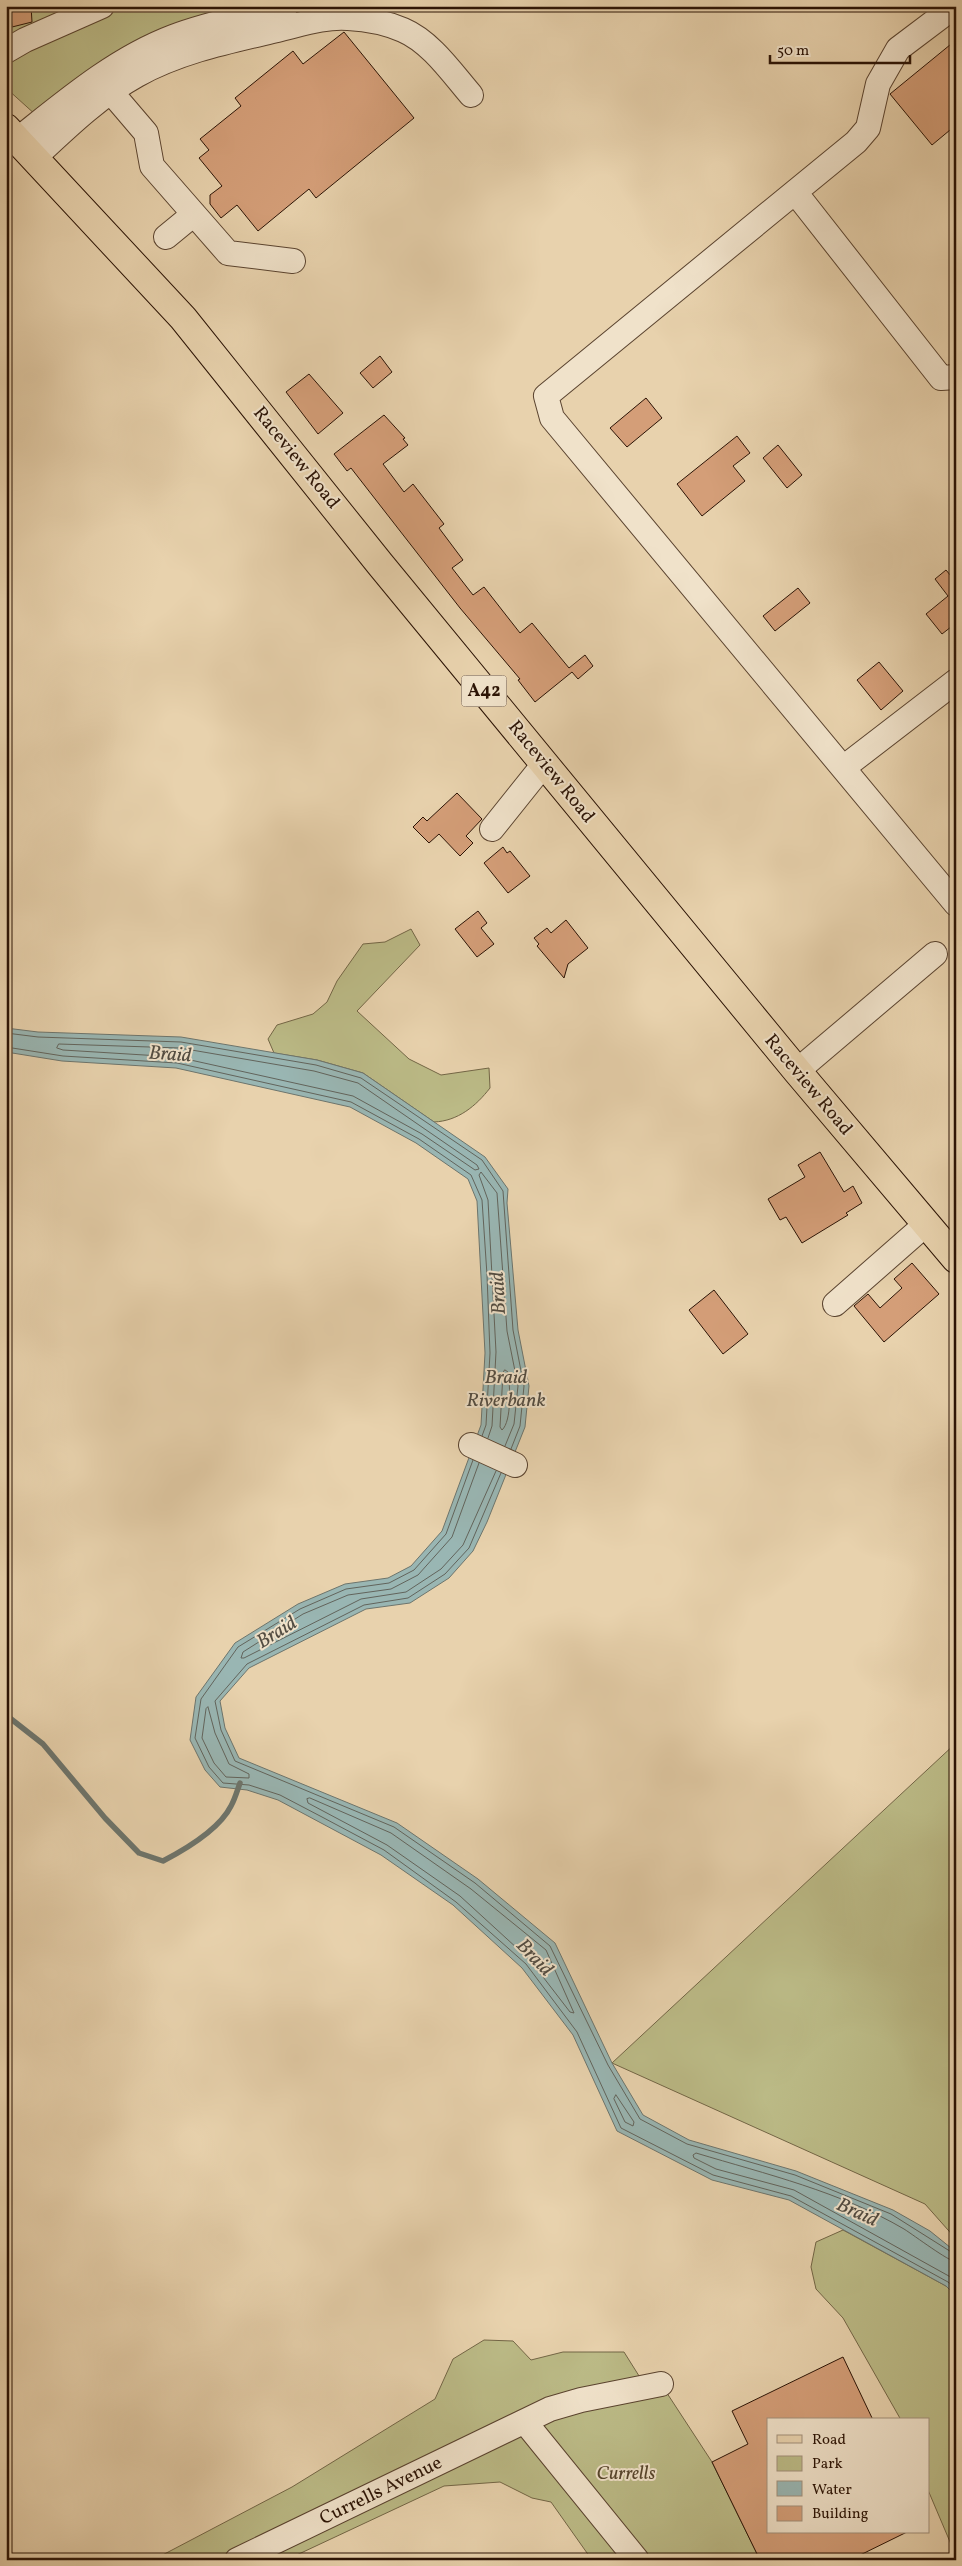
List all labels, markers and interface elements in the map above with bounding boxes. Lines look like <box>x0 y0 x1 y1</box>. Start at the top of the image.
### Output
scale bar <box>770 32 910 64</box>
text: 50 m <box>777 41 809 62</box>
street label: Raceview Road <box>247 401 345 515</box>
road number: A42 <box>462 676 506 706</box>
street label: Raceview Road <box>502 715 600 829</box>
street label: Raceview Road <box>758 1029 858 1141</box>
water label: Braid <box>148 1040 193 1070</box>
water label: Braid <box>484 1270 514 1315</box>
water label: Braid Riverbank <box>466 1364 546 1415</box>
water label: Braid <box>251 1610 303 1656</box>
water label: Braid <box>509 1933 559 1983</box>
water label: Braid <box>832 2191 883 2235</box>
legend <box>767 2418 930 2534</box>
text: Road <box>812 2430 846 2451</box>
street label: Currells Avenue <box>315 2450 447 2532</box>
text: Park <box>812 2454 843 2475</box>
park label: Currells <box>597 2461 655 2487</box>
text: Water <box>812 2480 852 2501</box>
text: Building <box>812 2504 869 2525</box>

